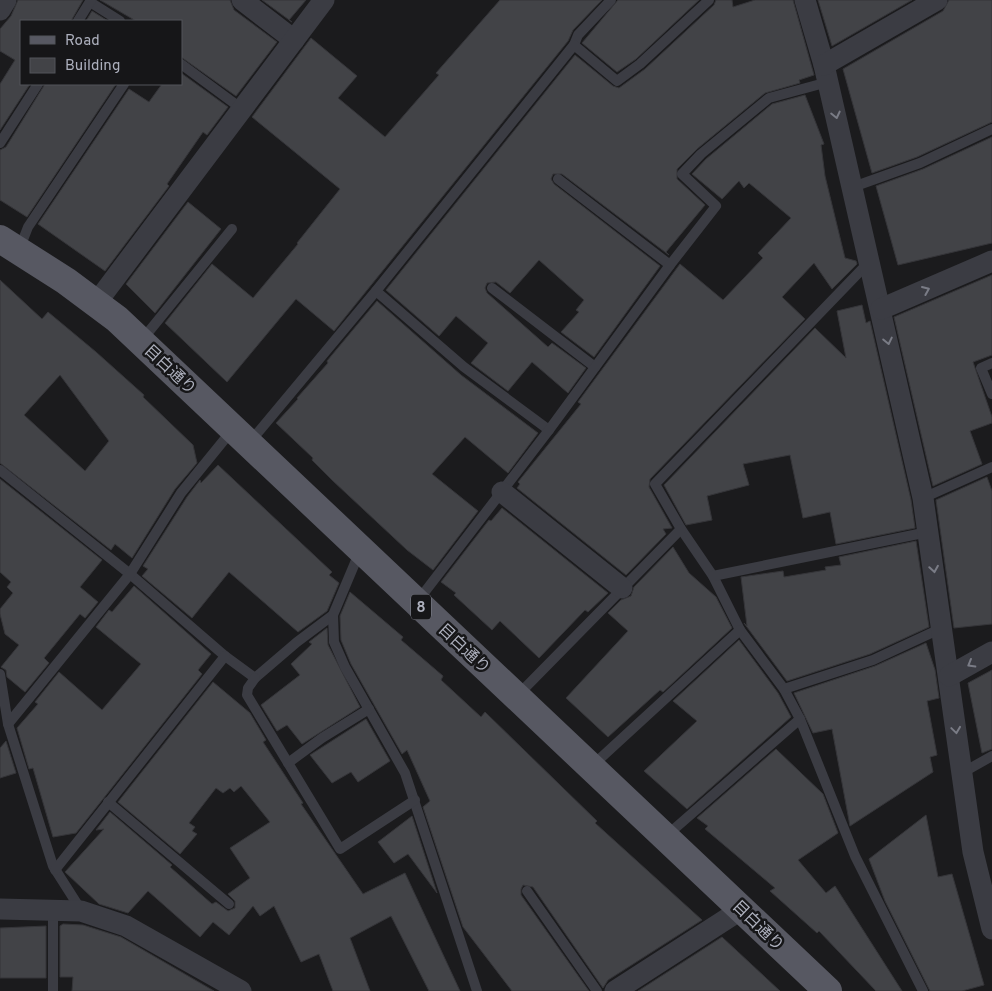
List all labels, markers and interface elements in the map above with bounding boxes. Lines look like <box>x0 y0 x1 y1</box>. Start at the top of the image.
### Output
legend <box>20 20 182 85</box>
text: Road <box>65 32 100 51</box>
text: Building <box>65 57 120 76</box>
one-way arrow <box>830 110 841 119</box>
one-way arrow <box>921 286 930 297</box>
one-way arrow <box>882 337 893 345</box>
street label: 目白通り <box>139 341 200 400</box>
one-way arrow <box>928 565 938 573</box>
road number: 8 <box>411 594 431 620</box>
street label: 目白通り <box>433 620 494 679</box>
one-way arrow <box>967 658 976 668</box>
one-way arrow <box>951 726 961 734</box>
street label: 目白通り <box>728 897 788 956</box>

